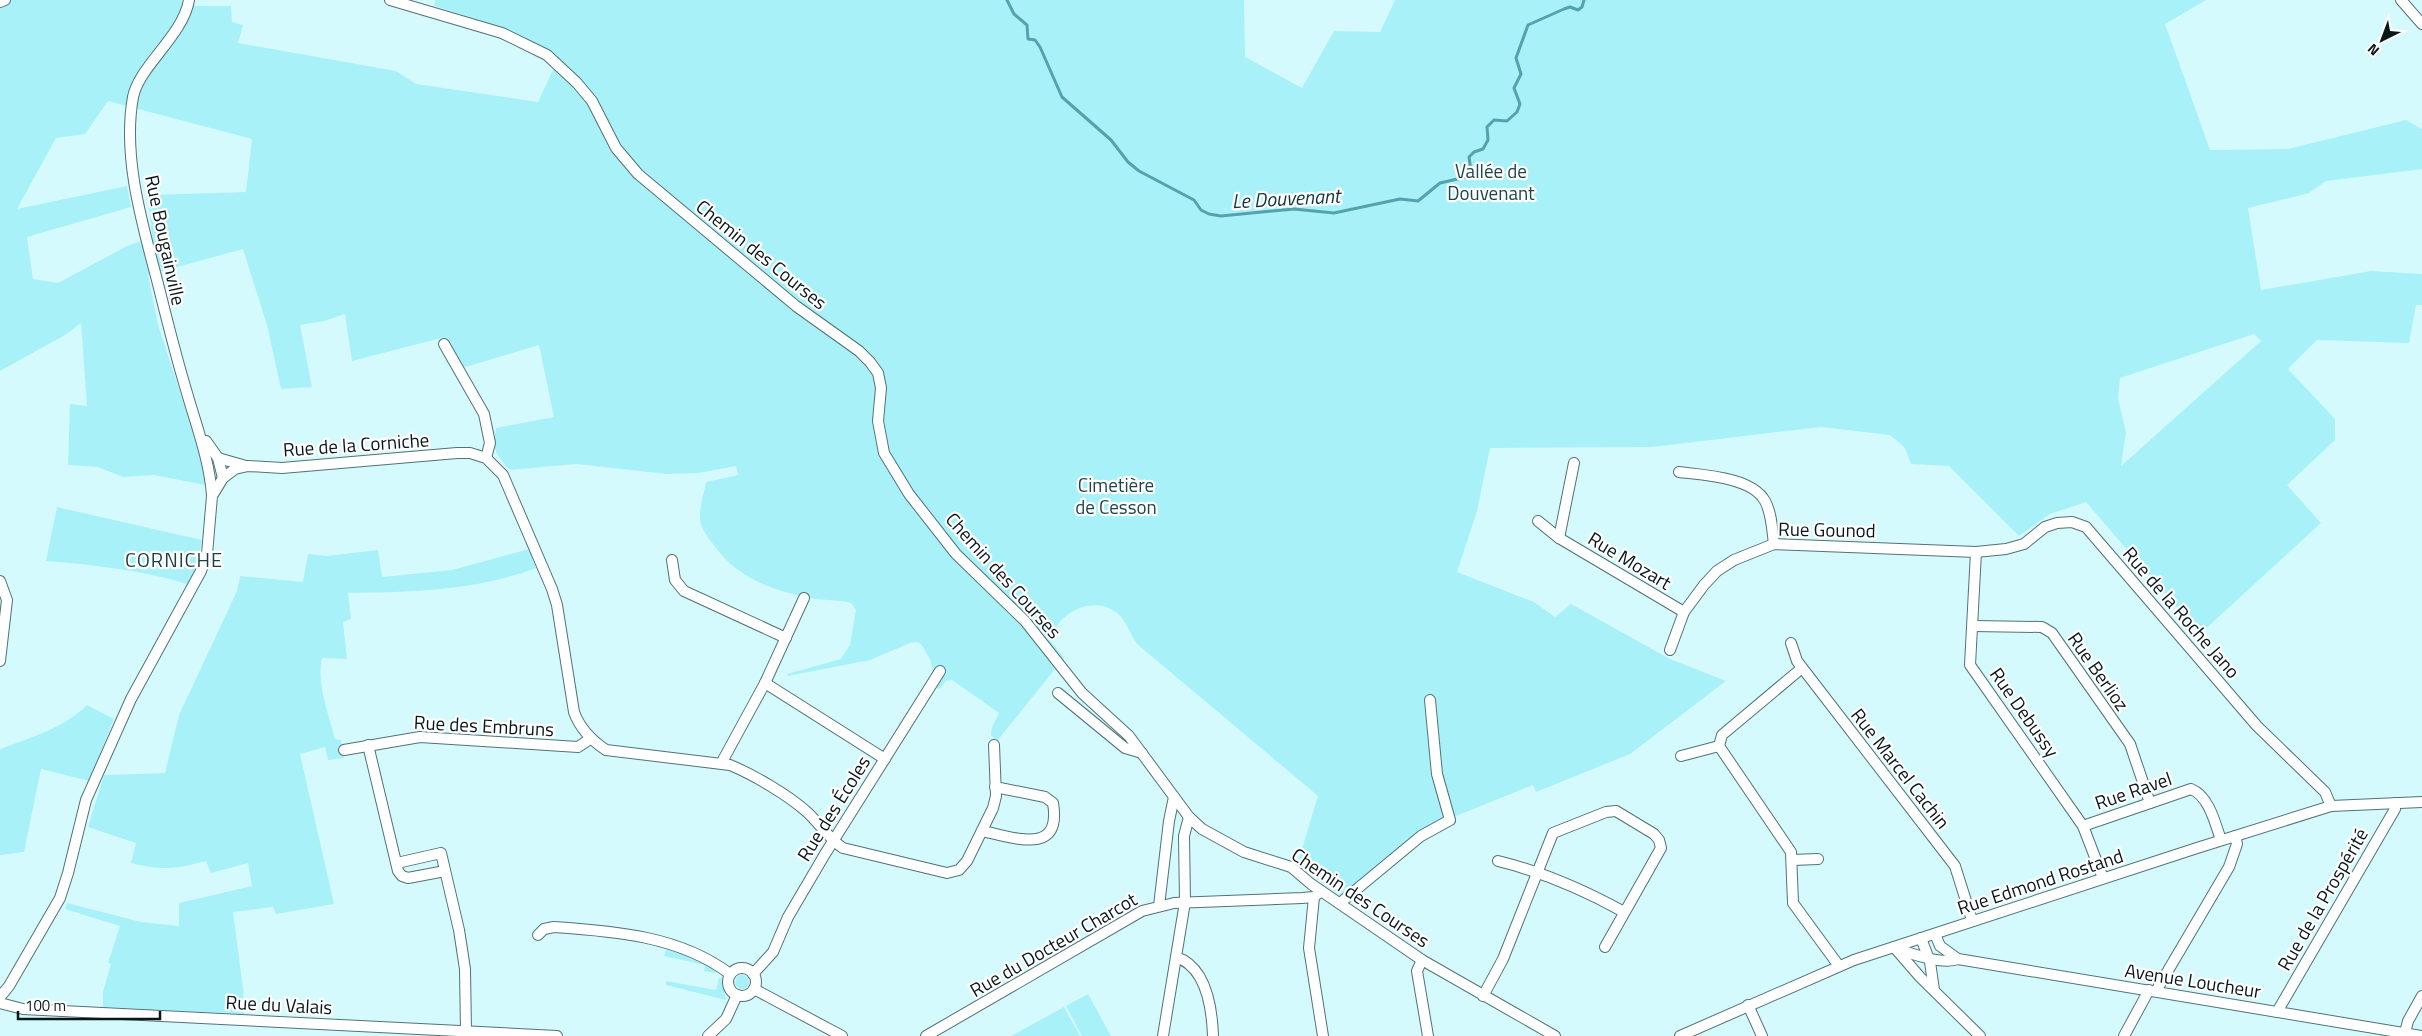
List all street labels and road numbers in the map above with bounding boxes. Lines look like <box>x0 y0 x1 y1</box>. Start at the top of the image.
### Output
street label: Rue Bougainville <box>138 172 194 308</box>
street label: Chemin des Courses <box>690 192 834 316</box>
street label: Rue de la Corniche <box>282 424 430 464</box>
street label: Chemin des Courses <box>939 505 1069 645</box>
street label: Rue Gounod <box>1778 514 1876 544</box>
street label: Rue Mozart <box>1583 524 1678 596</box>
street label: Rue de la Roche Jano <box>2116 540 2248 684</box>
street label: Rue Berlioz <box>2061 626 2137 716</box>
street label: Rue Debussy <box>1983 661 2067 763</box>
street label: Rue Marcel Cachin <box>1845 701 1957 835</box>
street label: Rue des Embruns <box>413 707 555 743</box>
street label: Rue des Écoles <box>789 749 877 866</box>
street label: Rue Ravel <box>2091 763 2175 817</box>
street label: Rue de la Prospérité <box>2269 822 2375 976</box>
street label: Chemin des Courses <box>1286 840 1436 954</box>
street label: Rue Edmond Rostand <box>1953 840 2127 922</box>
street label: Rue du Docteur Charcot <box>964 884 1142 1004</box>
street label: Avenue Loucheur <box>2123 955 2264 1005</box>
street label: Rue du Valais <box>225 987 333 1021</box>

